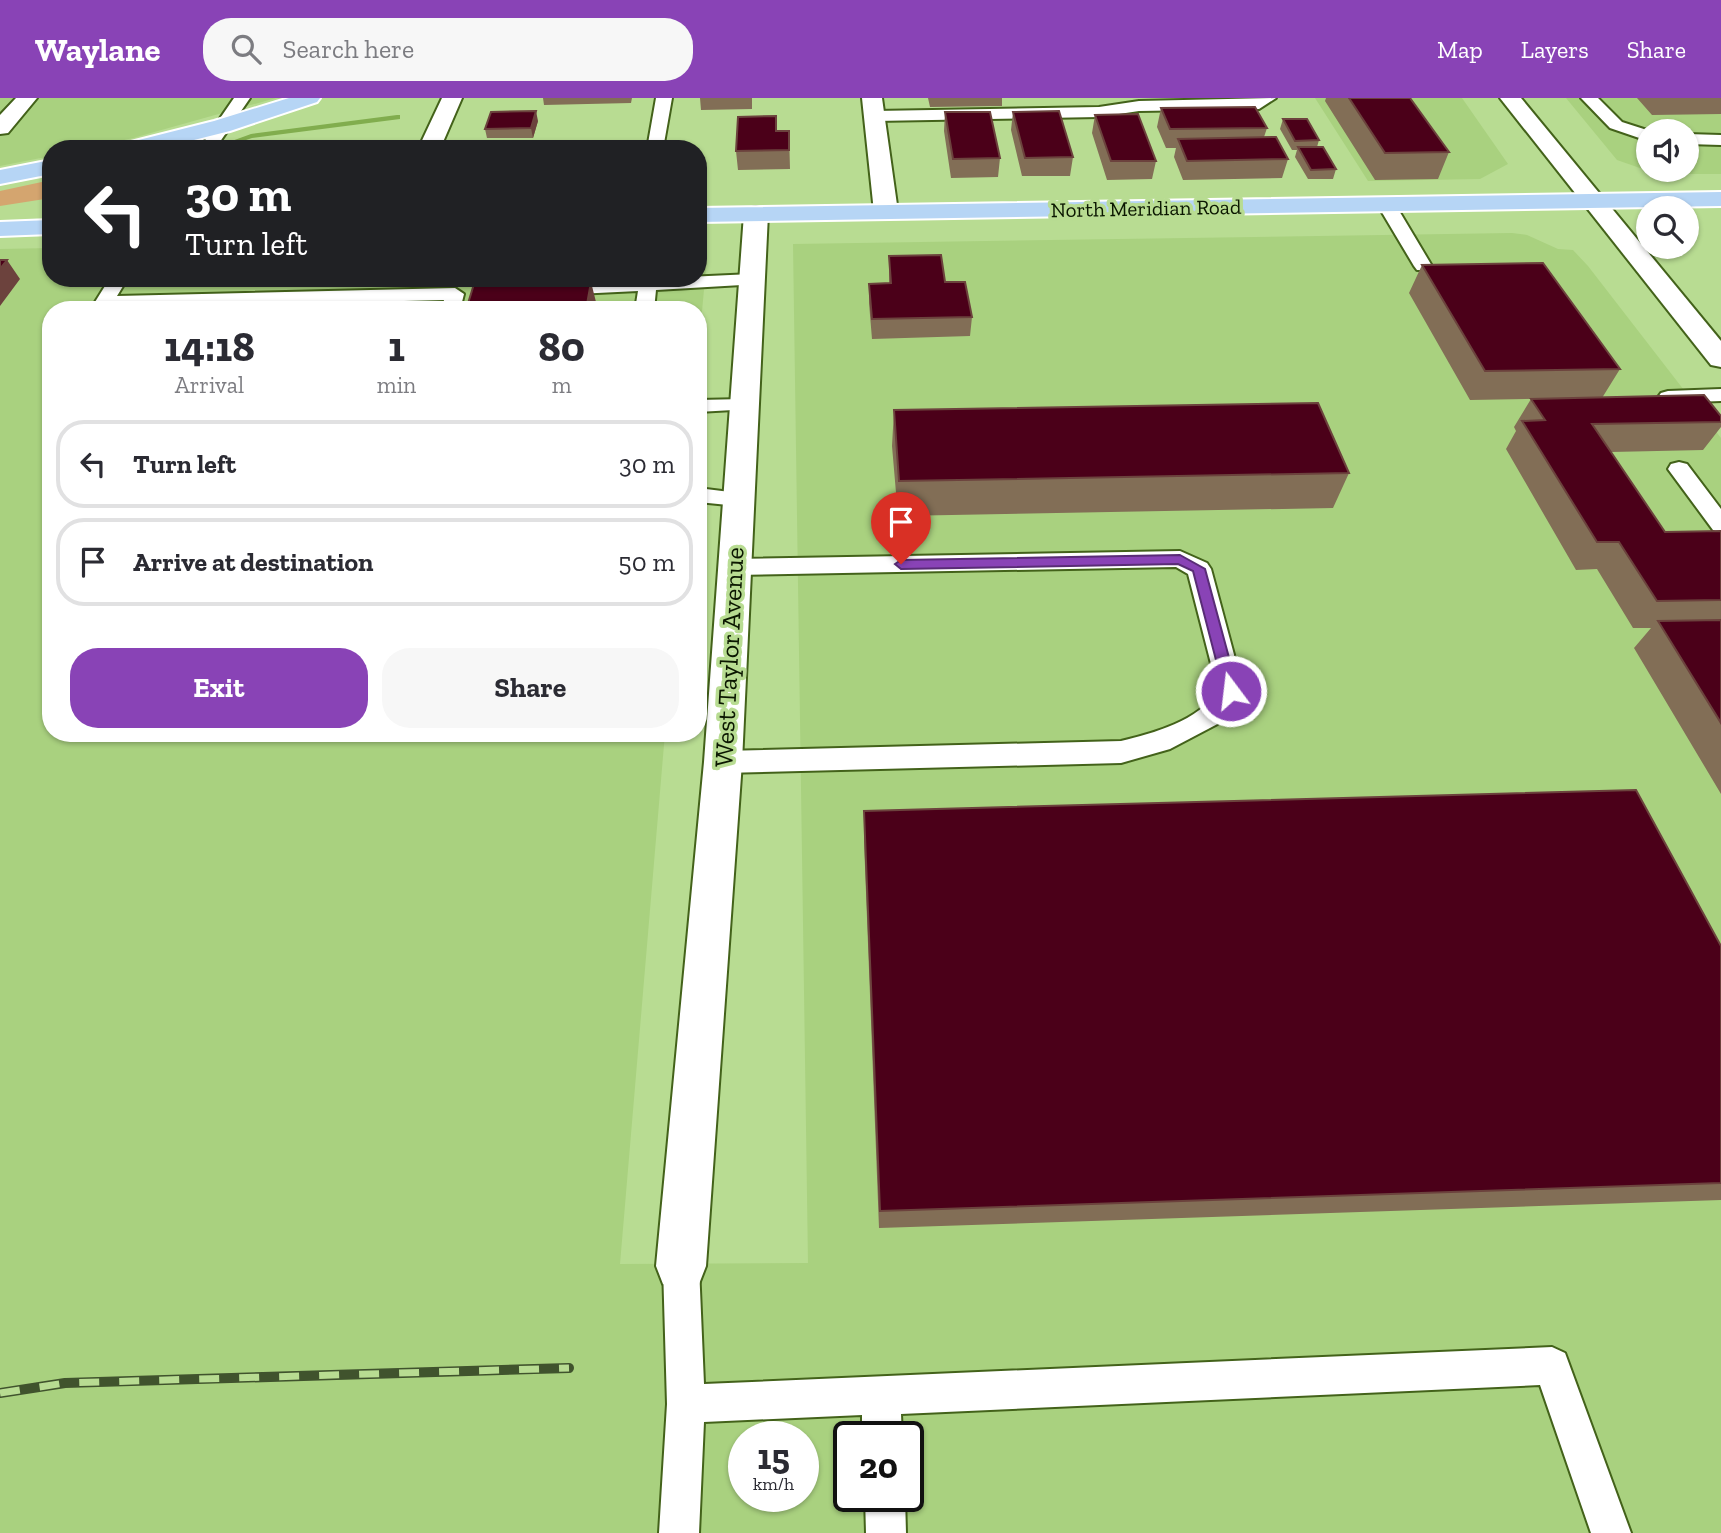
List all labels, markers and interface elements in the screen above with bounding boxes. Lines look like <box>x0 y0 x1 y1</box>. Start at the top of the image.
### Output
search box <box>203 18 693 81</box>
text: Waylane <box>35 30 161 69</box>
icon: search <box>227 30 265 68</box>
text: Search here <box>283 33 414 65</box>
text: Map <box>1437 35 1483 64</box>
text: Layers <box>1521 35 1589 64</box>
text: Share <box>1627 35 1686 64</box>
map controls <box>1636 119 1699 259</box>
button: sound <box>1636 119 1699 182</box>
text: 30 m <box>185 165 291 224</box>
icon: left <box>70 168 161 259</box>
street label: North Meridian Road <box>1050 194 1242 222</box>
button: search <box>1636 196 1699 259</box>
text: Turn left <box>185 225 307 263</box>
text: 14:18 <box>164 321 255 372</box>
text: 1 <box>388 321 405 372</box>
text: 80 <box>538 321 585 372</box>
text: Arrival <box>175 371 244 399</box>
text: min <box>377 371 416 399</box>
text: m <box>552 371 572 399</box>
icon: left <box>74 445 112 483</box>
text: Turn left <box>133 448 236 480</box>
text: 30 m <box>619 448 675 480</box>
pin <box>871 492 931 564</box>
icon: arrive <box>882 503 920 541</box>
icon: arrive <box>74 543 112 581</box>
text: Arrive at destination <box>133 546 373 578</box>
text: 50 m <box>618 546 675 578</box>
street label: West Taylor Avenue <box>707 546 751 768</box>
button: Exit <box>70 648 368 728</box>
button: Share <box>382 648 679 728</box>
position arrow <box>1194 654 1268 728</box>
speed limit sign: 20 <box>833 1421 924 1512</box>
text: 15 <box>757 1436 790 1478</box>
text: km/h <box>753 1473 794 1495</box>

